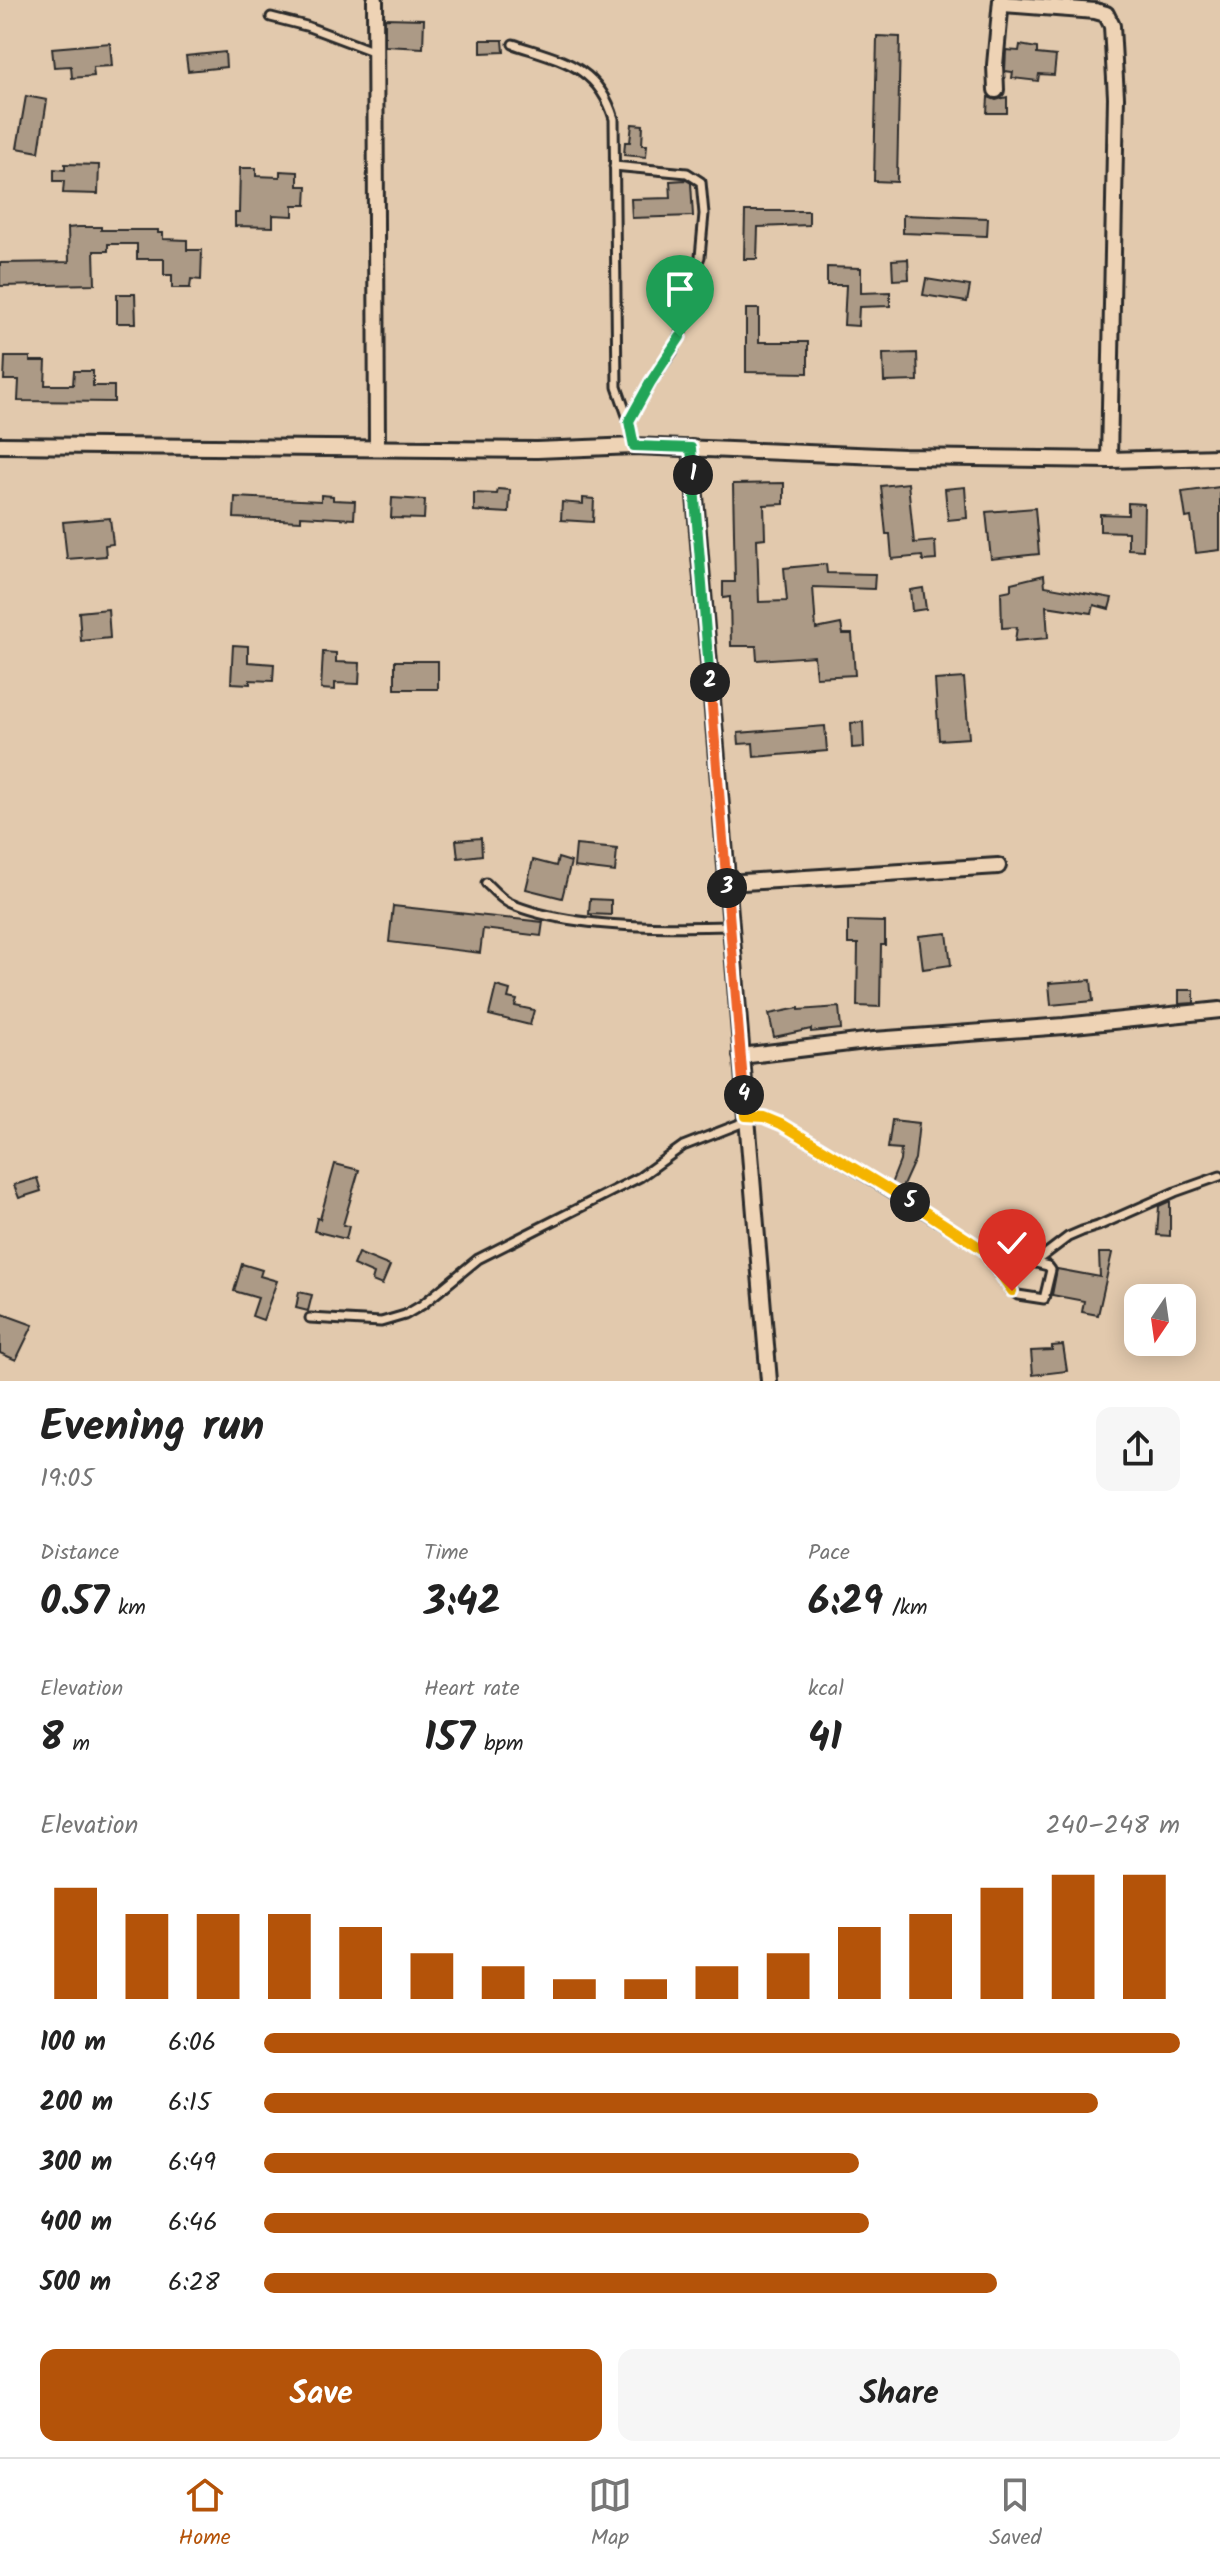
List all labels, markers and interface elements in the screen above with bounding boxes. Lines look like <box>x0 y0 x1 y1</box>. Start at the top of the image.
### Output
pin <box>646 255 714 337</box>
icon: arrive <box>658 267 702 311</box>
pin: 1 <box>673 455 713 495</box>
text: 1 <box>690 457 696 492</box>
pin: 2 <box>690 662 730 702</box>
text: 2 <box>704 664 716 699</box>
pin: 3 <box>707 868 747 908</box>
text: 3 <box>721 870 733 905</box>
pin: 4 <box>724 1075 764 1115</box>
text: 4 <box>738 1077 750 1112</box>
pin: 5 <box>890 1182 930 1222</box>
text: 5 <box>904 1184 916 1219</box>
pin <box>978 1209 1046 1291</box>
icon: check <box>990 1221 1034 1265</box>
north arrow <box>1124 1284 1196 1356</box>
map controls <box>1124 1284 1196 1356</box>
text: Evening run <box>40 1393 264 1463</box>
button: share <box>1096 1407 1180 1491</box>
text: 19:05 <box>40 1458 94 1500</box>
text: Distance <box>40 1536 119 1571</box>
text: Time <box>424 1536 468 1571</box>
text: Pace <box>808 1536 850 1571</box>
text: 0.57 <box>40 1571 109 1635</box>
text: 3:42 <box>424 1571 501 1635</box>
text: 6:29 <box>808 1571 883 1635</box>
text: km <box>109 1591 146 1626</box>
text: /km <box>883 1591 928 1626</box>
text: Elevation <box>40 1672 123 1707</box>
text: Heart rate <box>424 1672 520 1707</box>
text: kcal <box>808 1672 844 1707</box>
text: 8 <box>40 1707 64 1771</box>
text: 157 <box>424 1707 475 1771</box>
text: 41 <box>808 1707 842 1771</box>
text: m <box>64 1727 90 1762</box>
text: bpm <box>475 1727 524 1762</box>
text: Elevation <box>40 1805 138 1847</box>
text: 240–248 m <box>1046 1805 1180 1847</box>
text: 100 m <box>40 2022 106 2064</box>
text: 6:06 <box>168 2022 216 2064</box>
text: 200 m <box>40 2082 113 2124</box>
text: 6:15 <box>168 2082 211 2124</box>
text: 300 m <box>40 2142 112 2184</box>
text: 6:49 <box>168 2142 216 2184</box>
text: 400 m <box>40 2202 112 2244</box>
text: 6:46 <box>168 2202 218 2244</box>
text: 500 m <box>40 2262 111 2304</box>
text: 6:28 <box>168 2262 220 2304</box>
button: Save <box>40 2349 602 2441</box>
button: Share <box>618 2349 1180 2441</box>
tab: Home <box>179 2473 231 2556</box>
tab: Map <box>588 2473 632 2556</box>
tab: Saved <box>989 2473 1041 2556</box>

